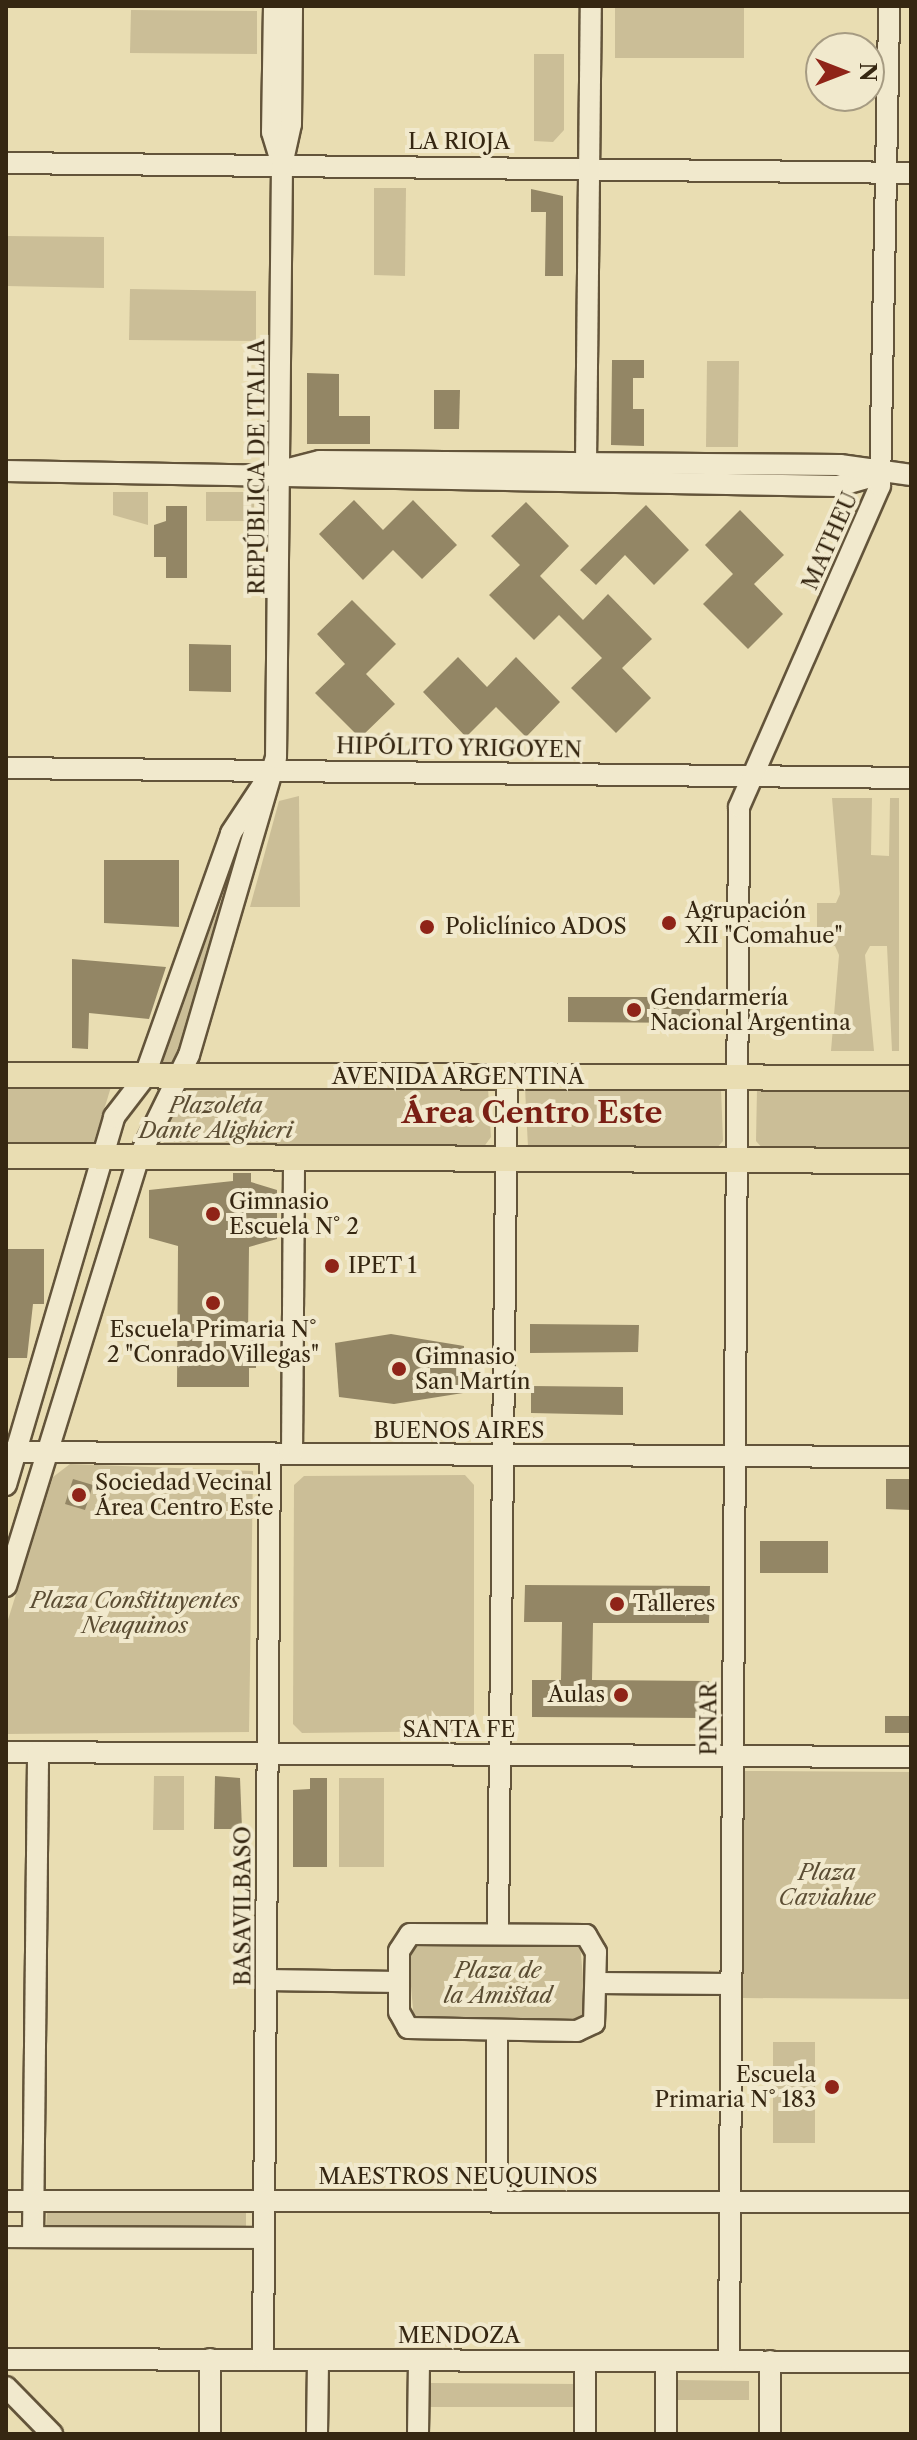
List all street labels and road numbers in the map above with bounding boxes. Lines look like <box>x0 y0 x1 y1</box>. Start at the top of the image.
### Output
street label: LA RIOJA <box>407 129 511 155</box>
street label: REPÚBLICA DE ITALIA <box>244 339 270 595</box>
street label: MATHEU <box>797 488 863 594</box>
street label: HIPÓLITO YRIGOYEN <box>335 733 583 763</box>
street label: AVENIDA ARGENTINA <box>331 1064 585 1090</box>
street label: BUENOS AIRES <box>373 1418 545 1444</box>
street label: PINAR <box>696 1682 722 1756</box>
street label: SANTA FE <box>402 1717 516 1743</box>
street label: BASAVILBASO <box>230 1826 256 1986</box>
street label: MAESTROS NEUQUINOS <box>318 2164 598 2190</box>
street label: MENDOZA <box>398 2323 520 2349</box>

